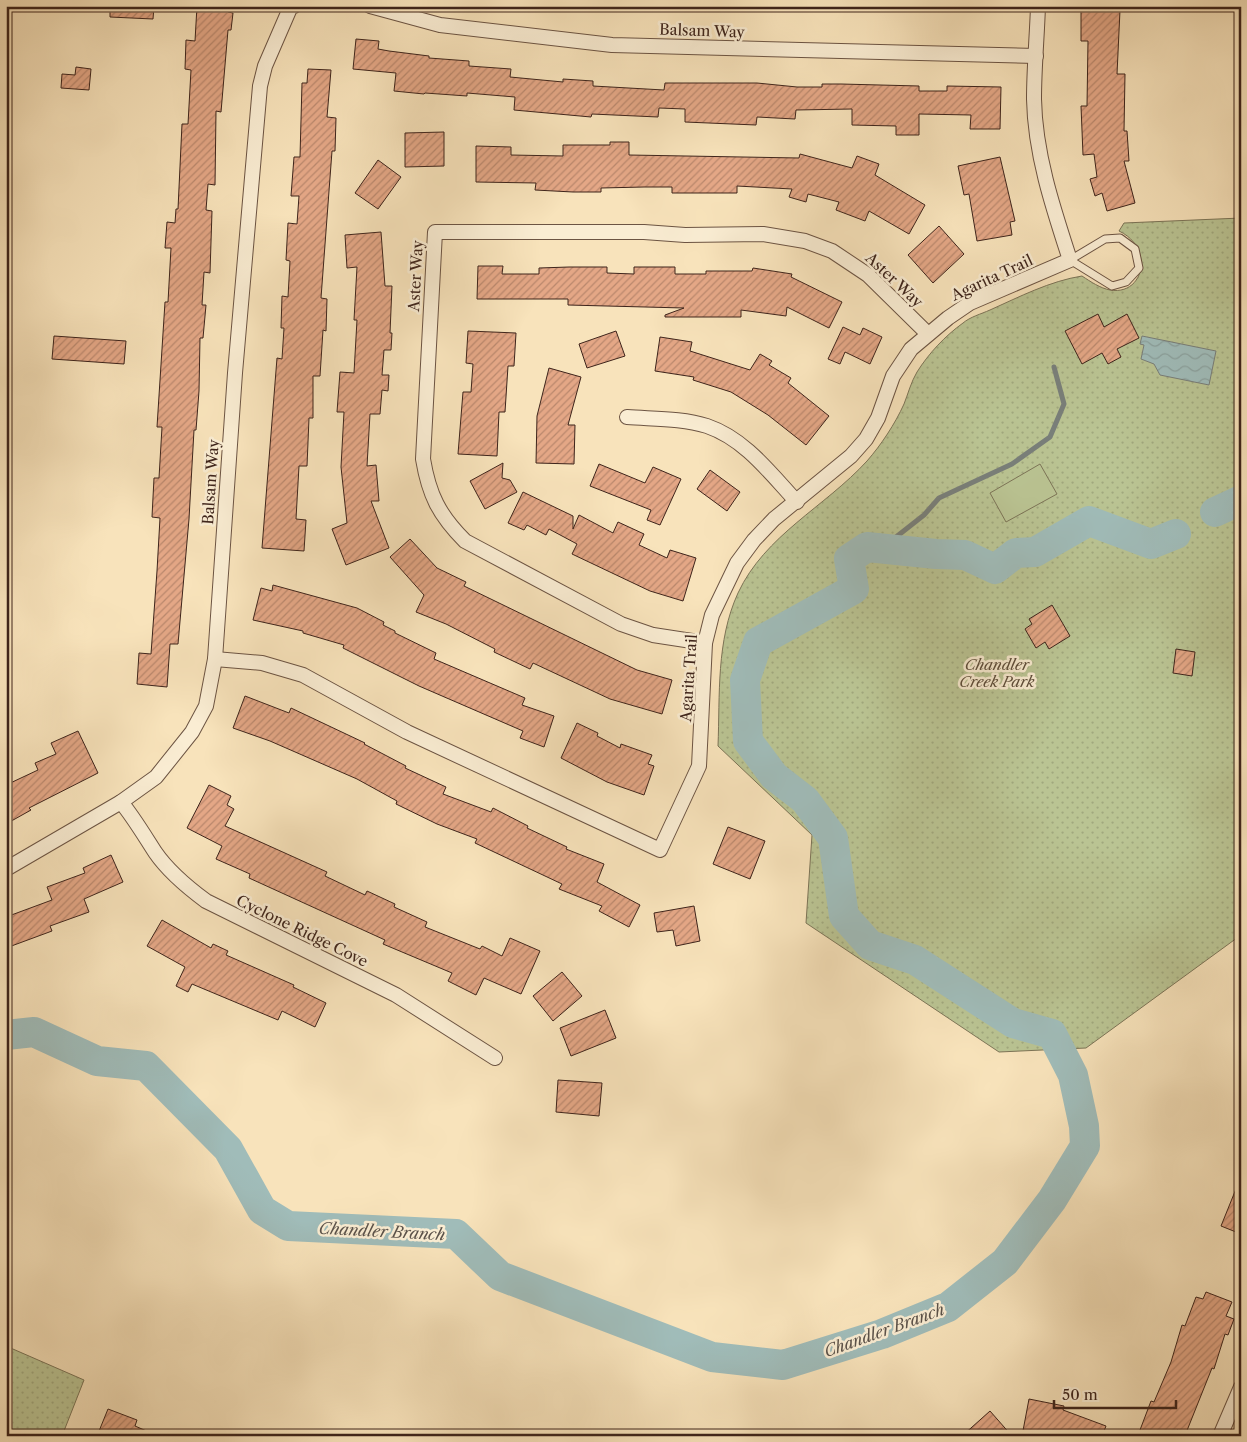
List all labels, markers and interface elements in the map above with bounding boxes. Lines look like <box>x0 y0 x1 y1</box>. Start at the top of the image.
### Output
street label: Balsam Way <box>659 20 746 42</box>
street label: Aster Way <box>404 239 427 313</box>
street label: Aster Way <box>861 248 928 311</box>
street label: Agarita Trail <box>947 250 1036 305</box>
street label: Balsam Way <box>198 438 223 525</box>
street label: Agarita Trail <box>676 633 701 723</box>
park label: Chandler Creek Park <box>959 655 1035 691</box>
street label: Cyclone Ridge Cove <box>233 890 371 971</box>
water label: Chandler Branch <box>318 1218 446 1244</box>
water label: Chandler Branch <box>821 1299 947 1361</box>
scale bar <box>1054 1377 1177 1409</box>
text: 50 m <box>1062 1385 1098 1404</box>

